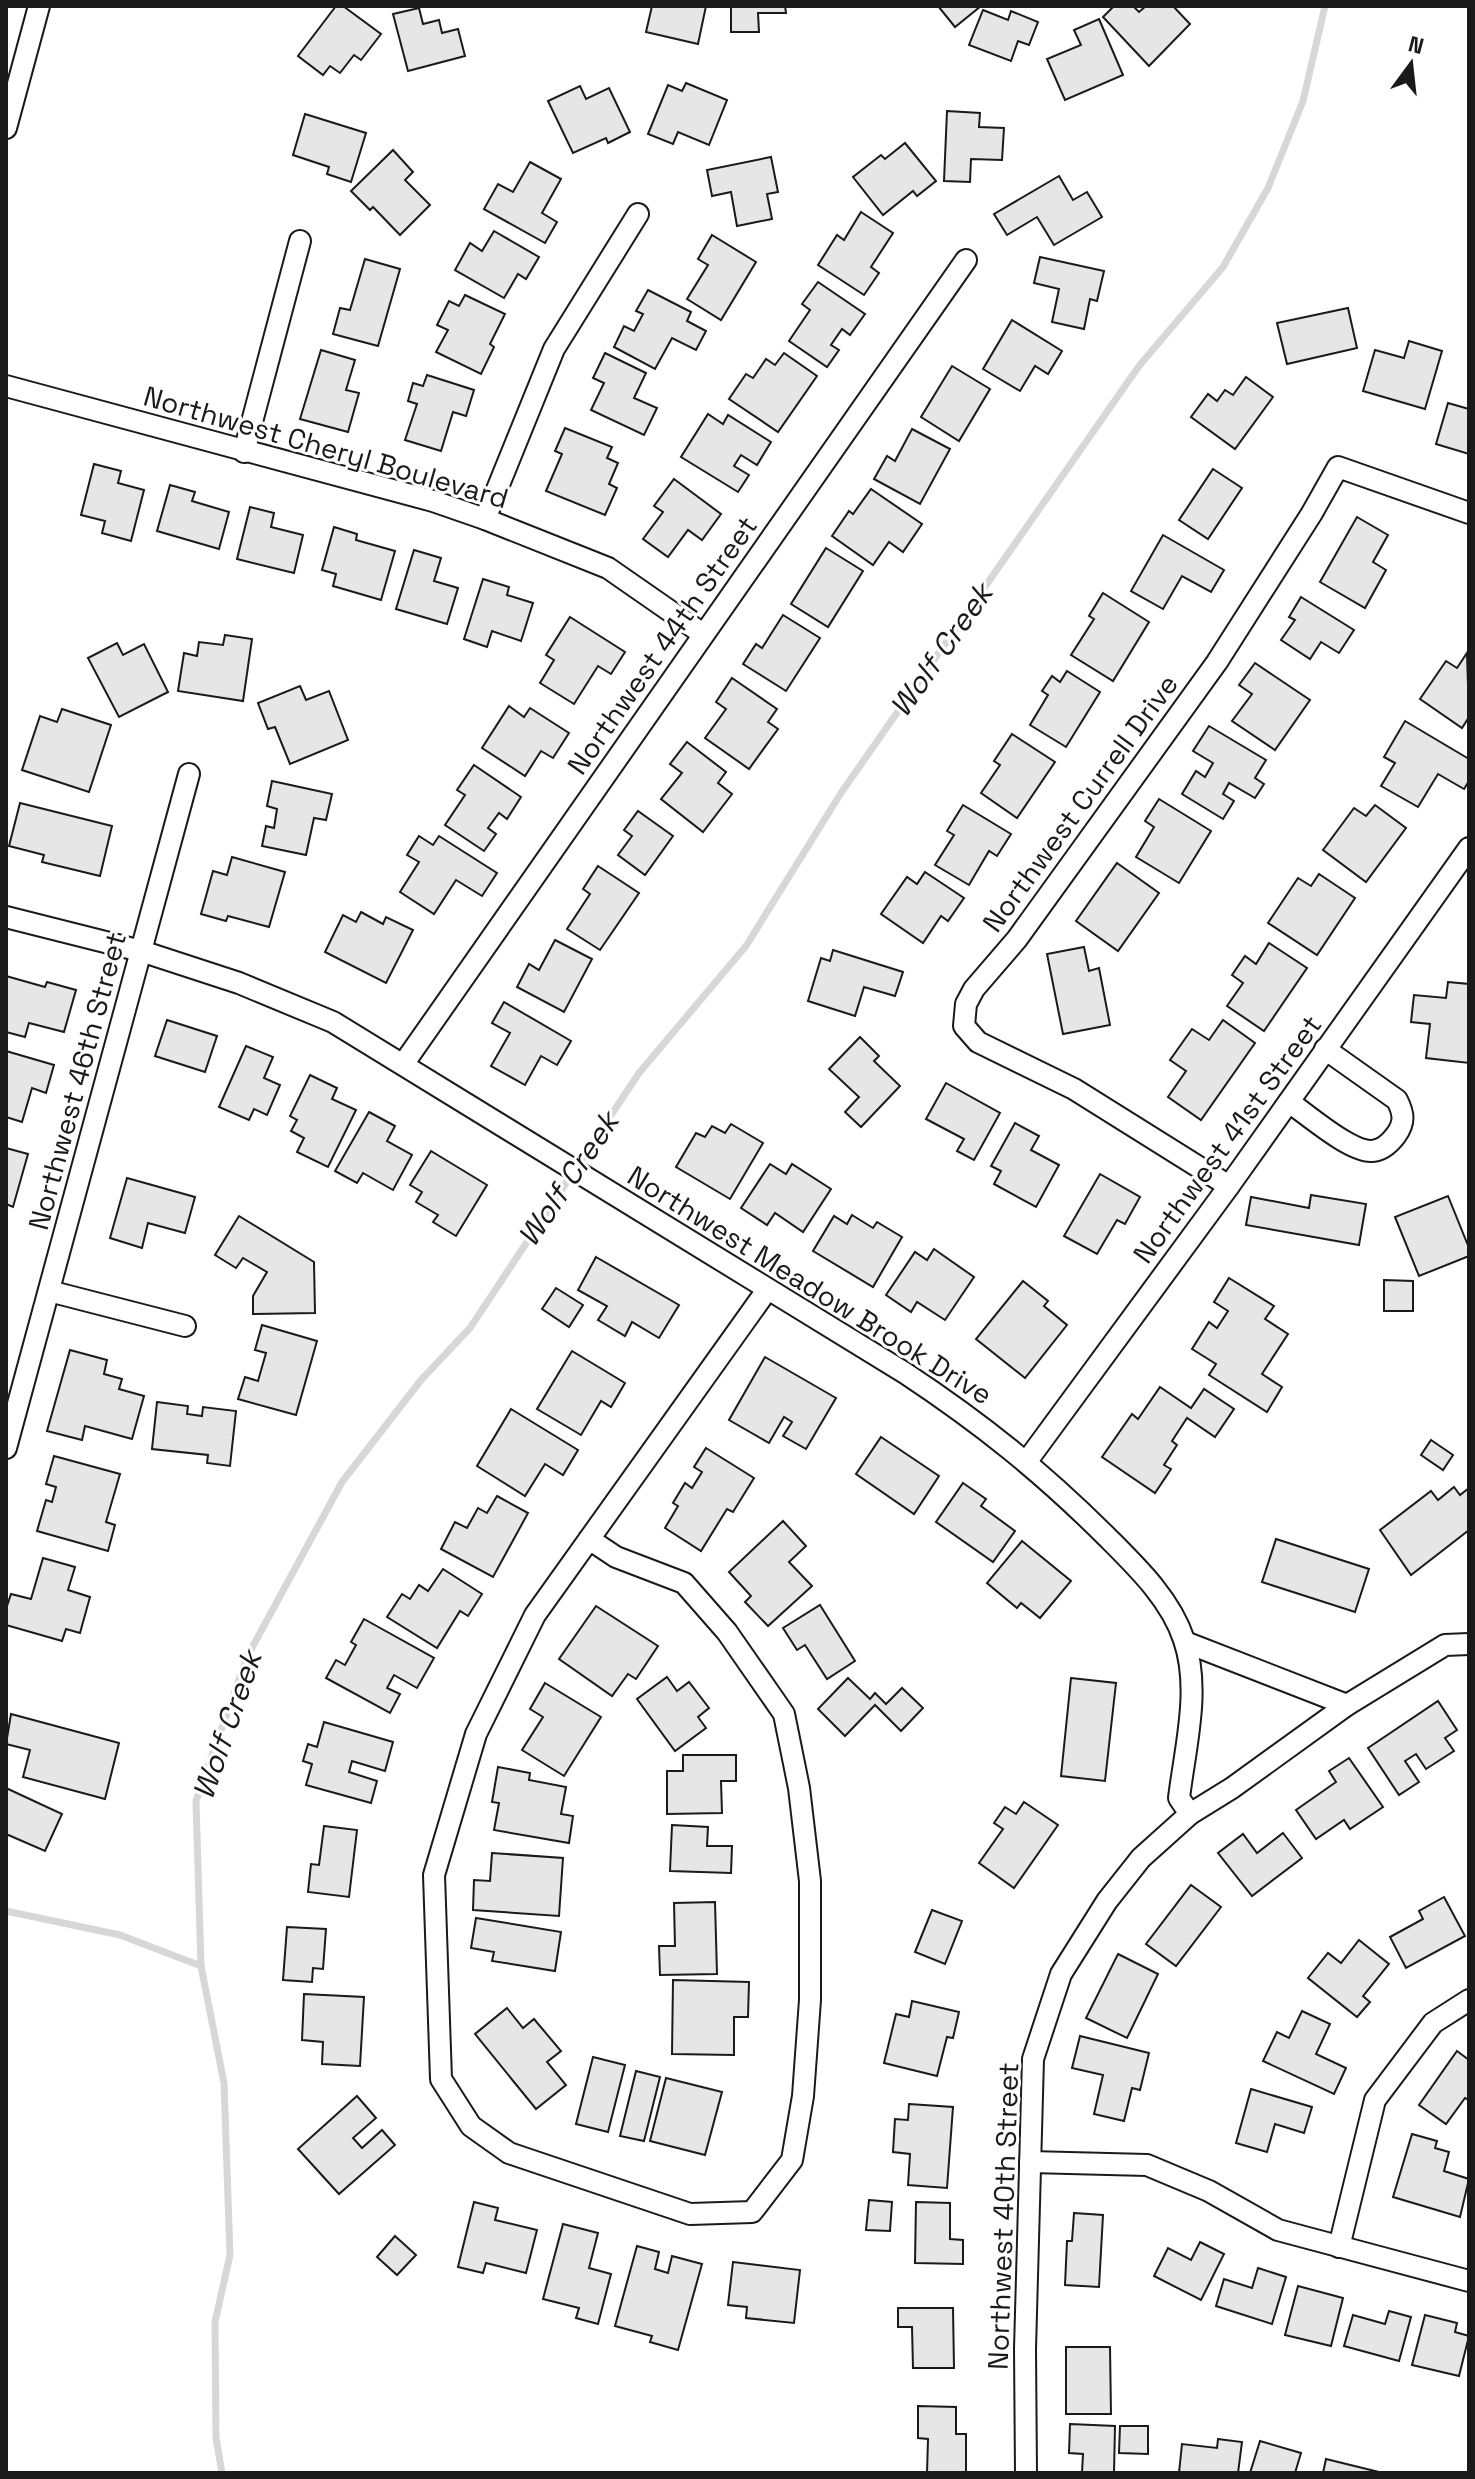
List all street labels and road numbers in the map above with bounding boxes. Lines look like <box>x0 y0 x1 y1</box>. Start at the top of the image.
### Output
street label: Northwest Cheryl Boulevard <box>139 378 513 516</box>
street label: Northwest 44th Street <box>559 509 765 781</box>
street label: Northwest Currell Drive <box>974 667 1186 939</box>
street label: Northwest 46th Street <box>20 928 134 1234</box>
street label: Northwest 41st Street <box>1125 1008 1329 1270</box>
street label: Northwest Meadow Brook Drive <box>621 1158 999 1412</box>
street label: Northwest 40th Street <box>980 2062 1026 2370</box>

